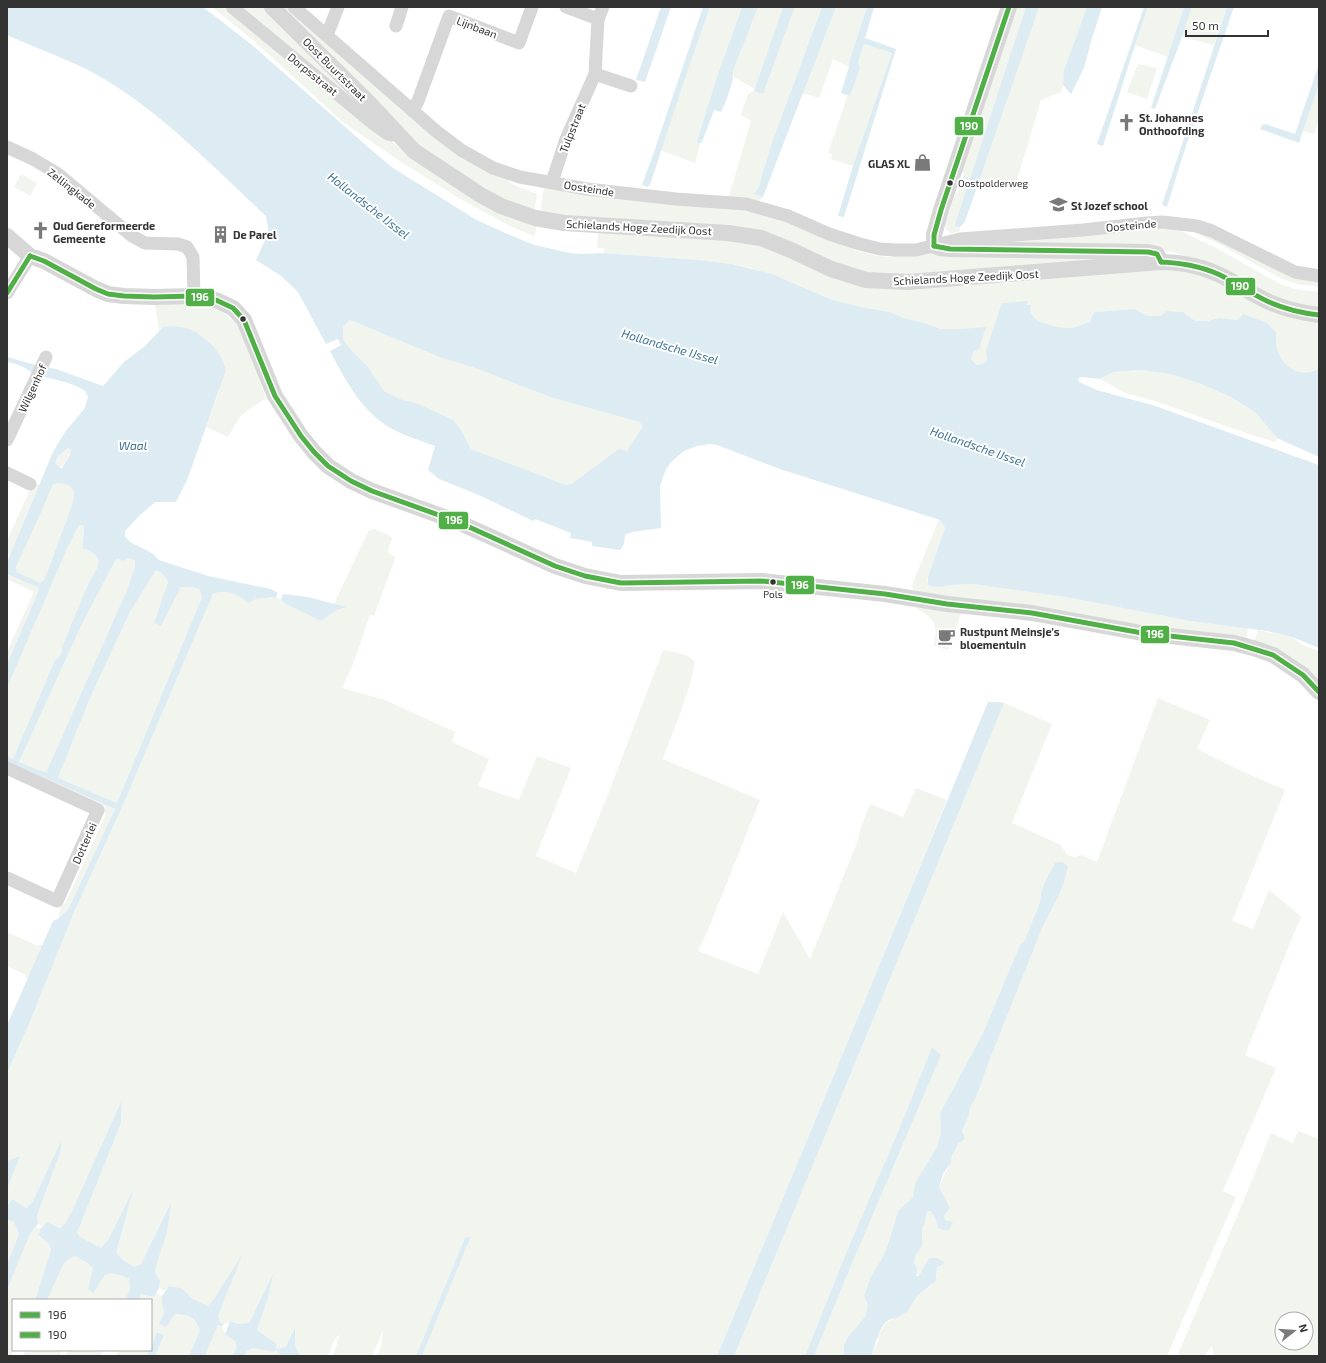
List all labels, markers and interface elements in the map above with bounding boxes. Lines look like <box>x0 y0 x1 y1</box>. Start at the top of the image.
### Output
scale bar <box>1186 12 1268 38</box>
street label: Lijnbaan <box>455 13 499 42</box>
text: 50 m <box>1192 18 1219 32</box>
street label: Oost Buurtstraat <box>301 35 369 103</box>
street label: Dorpsstraat <box>285 50 341 98</box>
street label: Tulpstraat <box>556 102 588 154</box>
place label: St. Johannes Onthoofding <box>1139 111 1205 137</box>
church icon: St. Johannes Onthoofding <box>1116 113 1136 133</box>
line badge: 190 <box>954 116 984 136</box>
text: 190 <box>960 119 978 132</box>
shop icon: GLAS XL <box>913 153 933 173</box>
place label: GLAS XL <box>868 157 910 170</box>
street label: Zellingkade <box>45 165 99 211</box>
water label: Hollandsche IJssel <box>325 169 413 241</box>
place label: Oostpolderweg <box>958 177 1028 189</box>
street label: Oosteinde <box>563 178 615 198</box>
marker: Oostpolderweg <box>945 178 955 188</box>
school or university icon: St Jozef school <box>1048 195 1068 215</box>
place label: St Jozef school <box>1071 199 1148 212</box>
street label: Oosteinde <box>1105 216 1157 234</box>
street label: Schielands Hoge Zeedijk Oost <box>566 217 712 238</box>
place label: Oud Gereformeerde Gemeente <box>53 219 155 245</box>
church icon: Oud Gereformeerde Gemeente <box>30 221 50 241</box>
building icon: De Parel <box>210 224 230 244</box>
place label: De Parel <box>233 228 277 241</box>
street label: Schielands Hoge Zeedijk Oost <box>893 267 1039 288</box>
line badge: 190 <box>1225 277 1256 296</box>
text: 190 <box>1231 279 1249 292</box>
line badge: 196 <box>185 288 215 307</box>
text: 196 <box>191 290 209 303</box>
unlabelled marker <box>238 314 248 324</box>
water label: Hollandsche IJssel <box>620 326 720 366</box>
street label: Wilgenhof <box>15 361 49 414</box>
water label: Hollandsche IJssel <box>929 423 1027 469</box>
water label: Waal <box>119 438 147 452</box>
line badge: 196 <box>438 511 469 530</box>
text: 196 <box>445 513 463 526</box>
line badge: 196 <box>785 575 815 595</box>
marker: Pols <box>768 577 778 587</box>
text: 196 <box>791 578 809 591</box>
place label: Pols <box>763 588 783 600</box>
place label: Rustpunt Meinsje's bloementuin <box>960 625 1060 651</box>
line badge: 196 <box>1140 625 1170 644</box>
cafe icon: Rustpunt Meinsje's bloementuin <box>937 627 957 647</box>
text: 196 <box>1146 627 1164 640</box>
street label: Dotterlei <box>69 820 99 866</box>
legend <box>12 1299 152 1351</box>
text: 196 <box>48 1307 67 1321</box>
north arrow <box>1274 1311 1314 1351</box>
text: N <box>1297 1322 1311 1334</box>
text: 190 <box>48 1327 67 1341</box>

